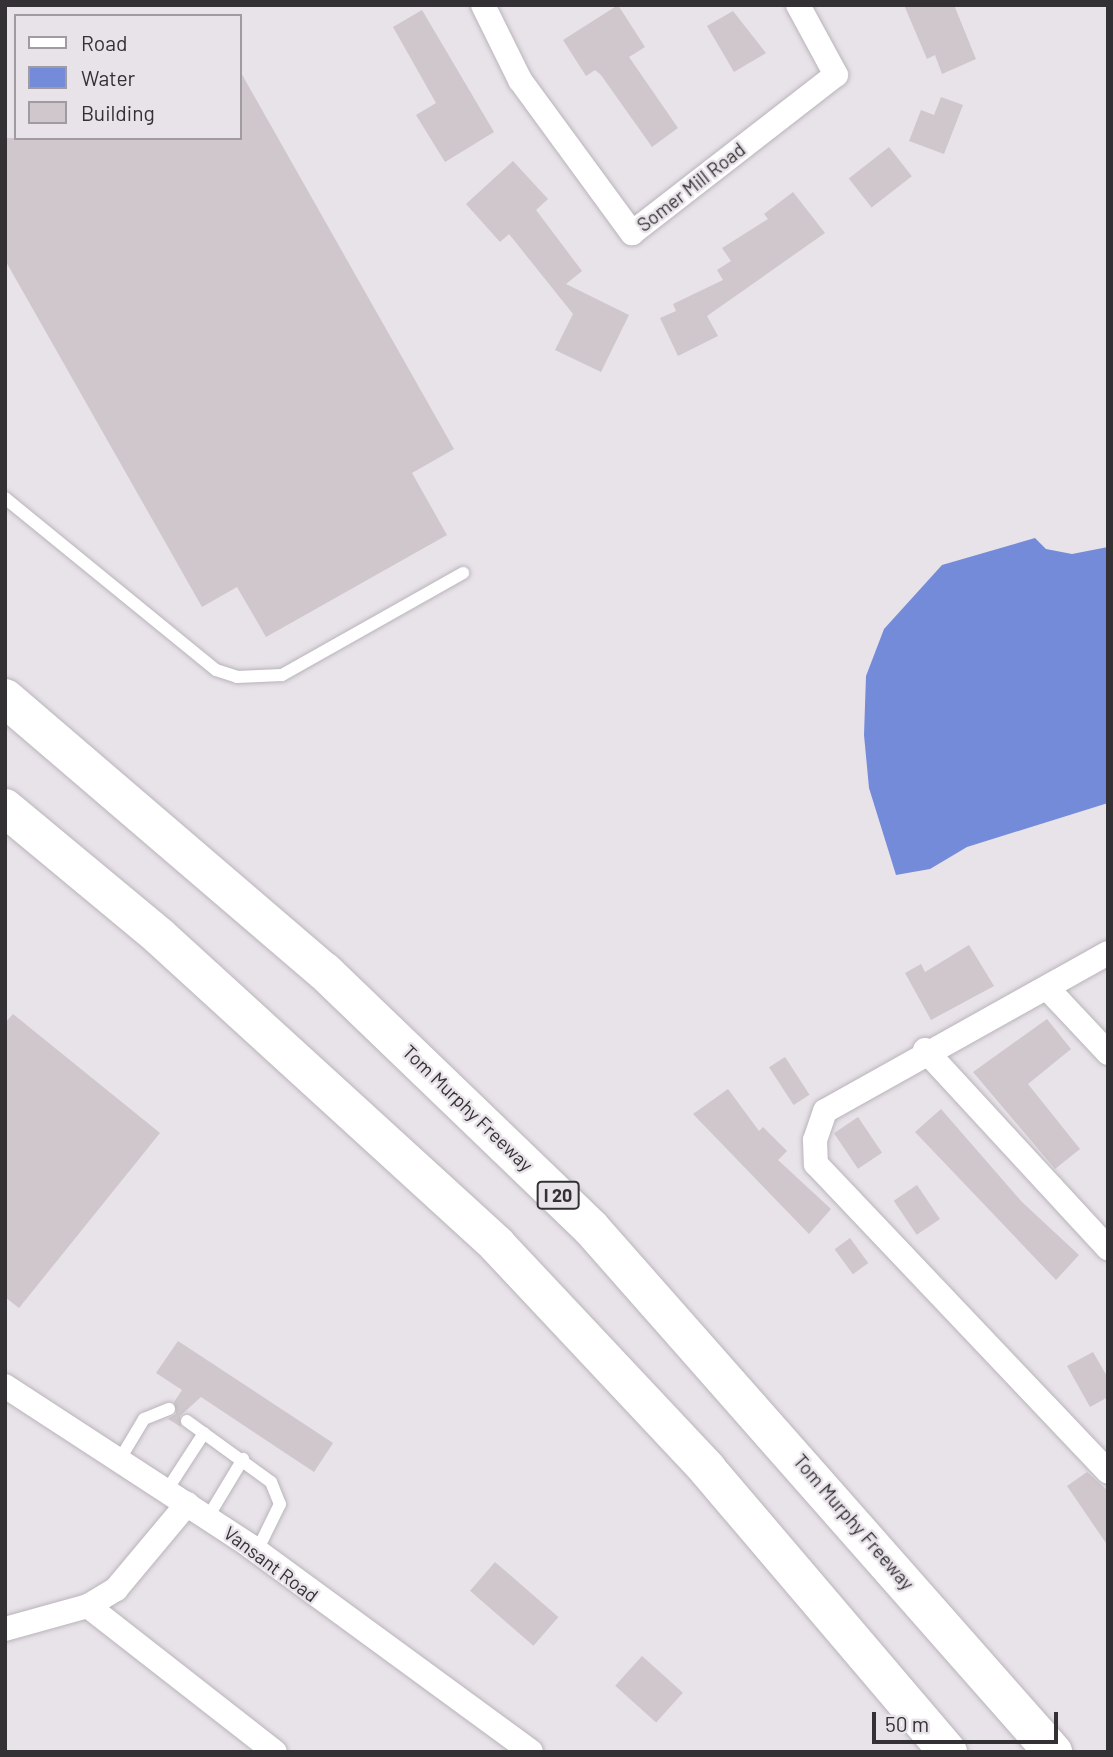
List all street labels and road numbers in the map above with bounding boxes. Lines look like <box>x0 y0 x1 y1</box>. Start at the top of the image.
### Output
street label: Somer Mill Road <box>632 138 750 236</box>
street label: Tom Murphy Freeway <box>398 1040 538 1176</box>
road number: I 20 <box>535 1180 581 1210</box>
street label: Tom Murphy Freeway <box>789 1449 919 1595</box>
street label: Vansant Road <box>219 1521 323 1607</box>

